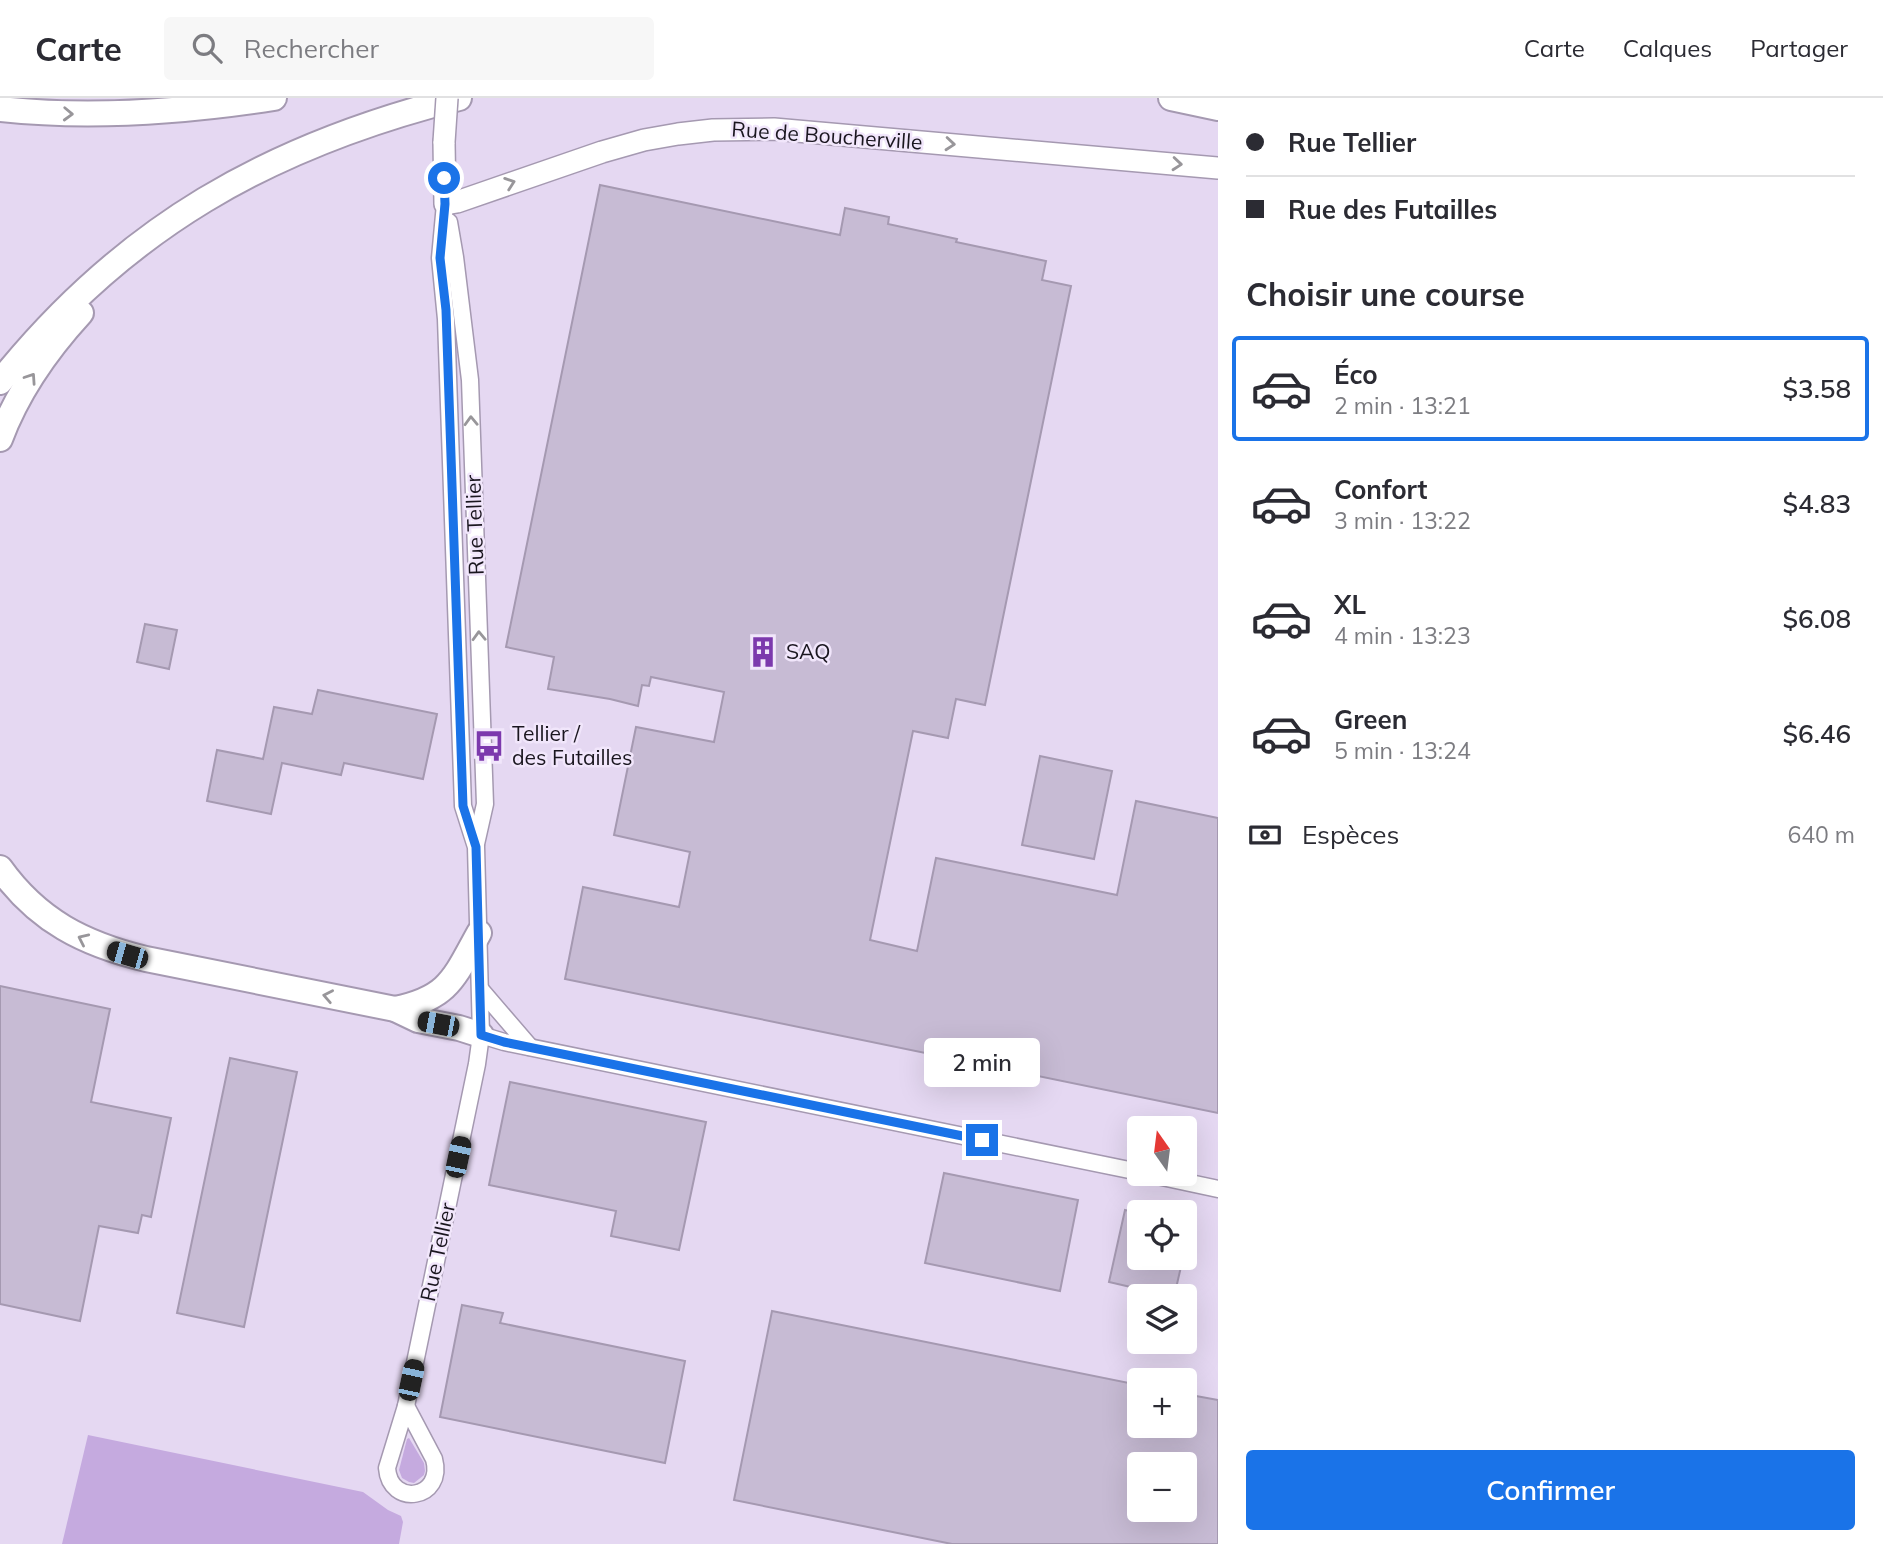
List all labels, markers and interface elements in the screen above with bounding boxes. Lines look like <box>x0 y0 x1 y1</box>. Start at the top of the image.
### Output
search box <box>164 17 654 80</box>
text: Carte <box>35 28 122 69</box>
icon: search <box>188 29 226 67</box>
text: Rechercher <box>244 32 379 65</box>
text: Carte <box>1524 33 1585 63</box>
text: Calques <box>1623 33 1712 63</box>
text: Partager <box>1750 33 1848 63</box>
one-way arrow <box>63 106 74 121</box>
street label: Rue de Boucherville <box>731 115 923 155</box>
text: Rue Tellier <box>1288 126 1416 159</box>
one-way arrow <box>945 136 956 151</box>
one-way arrow <box>1171 156 1182 171</box>
route start <box>428 162 460 194</box>
one-way arrow <box>504 177 516 191</box>
text: Rue des Futailles <box>1288 193 1497 226</box>
text: Choisir une course <box>1246 274 1525 314</box>
icon: car <box>1250 357 1313 420</box>
text: Éco <box>1334 358 1378 391</box>
text: $3.58 <box>1782 372 1851 405</box>
one-way arrow <box>22 373 35 386</box>
text: 2 min · 13:21 <box>1334 391 1471 420</box>
one-way arrow <box>464 415 479 426</box>
icon: car <box>1250 472 1313 535</box>
text: Confort <box>1334 473 1427 506</box>
street label: Rue Tellier <box>459 474 489 576</box>
text: $4.83 <box>1782 487 1851 520</box>
text: 3 min · 13:22 <box>1334 506 1471 535</box>
icon: car <box>1250 587 1313 650</box>
text: XL <box>1334 588 1366 621</box>
text: $6.08 <box>1782 602 1851 635</box>
text: 4 min · 13:23 <box>1334 621 1471 650</box>
one-way arrow <box>472 630 487 641</box>
building icon: SAQ <box>746 635 780 669</box>
place label: SAQ <box>786 638 830 664</box>
icon: car <box>1250 702 1313 765</box>
text: Green <box>1334 703 1407 736</box>
text: $6.46 <box>1782 717 1851 750</box>
place label: Tellier / des Futailles <box>512 720 632 770</box>
bus stop icon: Tellier / des Futailles <box>472 729 506 763</box>
text: 5 min · 13:24 <box>1334 736 1471 765</box>
icon: cash <box>1246 816 1284 854</box>
text: Espèces <box>1302 818 1399 851</box>
text: 640 m <box>1787 820 1855 849</box>
one-way arrow <box>78 933 90 947</box>
car <box>104 939 151 971</box>
one-way arrow <box>322 989 334 1004</box>
car <box>416 1010 461 1038</box>
callout: 2 min <box>924 1038 1040 1088</box>
text: 2 min <box>952 1048 1012 1077</box>
north arrow <box>1127 1116 1197 1186</box>
map controls <box>1127 1116 1197 1522</box>
route end <box>966 1124 998 1156</box>
car <box>444 1134 473 1180</box>
street label: Rue Tellier <box>414 1200 460 1303</box>
button: locate <box>1127 1200 1197 1270</box>
button: layers <box>1127 1284 1197 1354</box>
car <box>397 1357 426 1403</box>
button: + <box>1127 1368 1197 1438</box>
button: Confirmer <box>1246 1450 1855 1530</box>
button: − <box>1127 1452 1197 1522</box>

